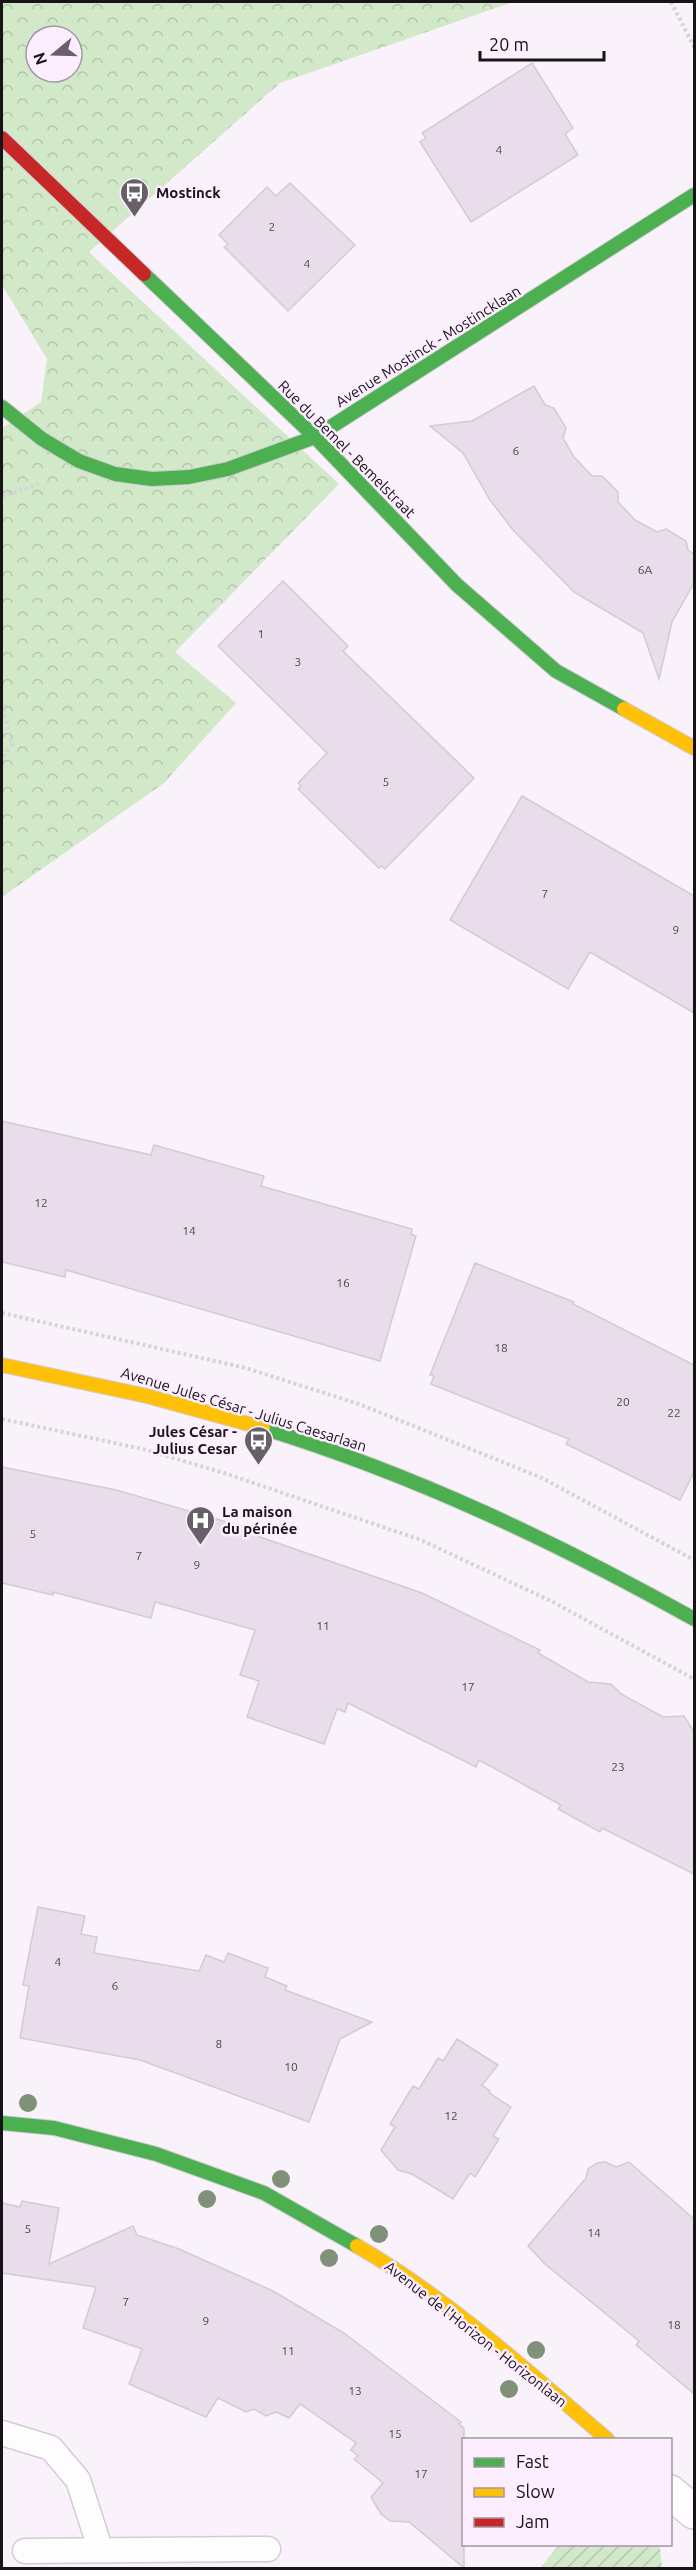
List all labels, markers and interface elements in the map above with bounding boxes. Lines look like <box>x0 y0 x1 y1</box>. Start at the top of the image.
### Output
north arrow <box>24 24 84 84</box>
scale bar <box>480 24 604 62</box>
text: 20 m <box>489 34 529 54</box>
text: N <box>29 50 50 67</box>
house number: 4 <box>496 143 503 156</box>
bus stop icon: Mostinck <box>119 176 151 218</box>
place label: Mostinck <box>156 184 221 201</box>
house number: 2 <box>269 220 275 233</box>
house number: 4 <box>304 257 311 270</box>
street label: Avenue Mostinck - Mostincklaan <box>332 282 524 410</box>
street label: Rue du Bemel - Bemelstraat <box>275 377 419 521</box>
house number: 6 <box>513 444 520 457</box>
house number: 6A <box>638 563 652 576</box>
house number: 1 <box>258 627 264 640</box>
house number: 3 <box>295 655 301 668</box>
house number: 5 <box>383 775 389 788</box>
house number: 7 <box>542 887 548 900</box>
house number: 9 <box>673 923 679 936</box>
house number: 12 <box>34 1196 48 1209</box>
house number: 14 <box>182 1224 196 1237</box>
house number: 16 <box>336 1276 350 1289</box>
house number: 18 <box>494 1341 508 1354</box>
street label: Avenue Jules César - Julius Caesarlaan <box>119 1363 369 1455</box>
house number: 20 <box>616 1395 630 1408</box>
house number: 22 <box>667 1406 681 1419</box>
place label: Jules César - Julius Cesar <box>149 1423 238 1457</box>
bus stop icon: Jules César - Julius Cesar <box>242 1424 274 1466</box>
place label: La maison du périnée <box>222 1503 297 1537</box>
hospital icon: La maison du périnée <box>185 1504 217 1546</box>
house number: 5 <box>30 1527 36 1540</box>
house number: 7 <box>136 1549 142 1562</box>
house number: 9 <box>194 1558 200 1571</box>
house number: 11 <box>316 1619 330 1632</box>
house number: 17 <box>461 1680 475 1693</box>
house number: 23 <box>611 1760 625 1773</box>
house number: 4 <box>55 1955 62 1968</box>
house number: 6 <box>112 1979 119 1992</box>
house number: 8 <box>216 2037 223 2050</box>
house number: 10 <box>284 2060 298 2073</box>
house number: 12 <box>444 2109 458 2122</box>
house number: 5 <box>25 2222 31 2235</box>
house number: 14 <box>587 2226 601 2239</box>
street label: Avenue de l'Horizon - Horizonlaan <box>382 2258 570 2410</box>
house number: 7 <box>123 2295 129 2308</box>
house number: 9 <box>203 2314 209 2327</box>
house number: 18 <box>667 2318 681 2331</box>
house number: 11 <box>281 2344 295 2357</box>
house number: 13 <box>348 2384 362 2397</box>
house number: 15 <box>388 2427 402 2440</box>
legend <box>462 2438 672 2546</box>
text: Fast <box>516 2451 549 2471</box>
house number: 17 <box>414 2467 428 2480</box>
text: Slow <box>516 2481 555 2501</box>
text: Jam <box>516 2511 550 2531</box>

